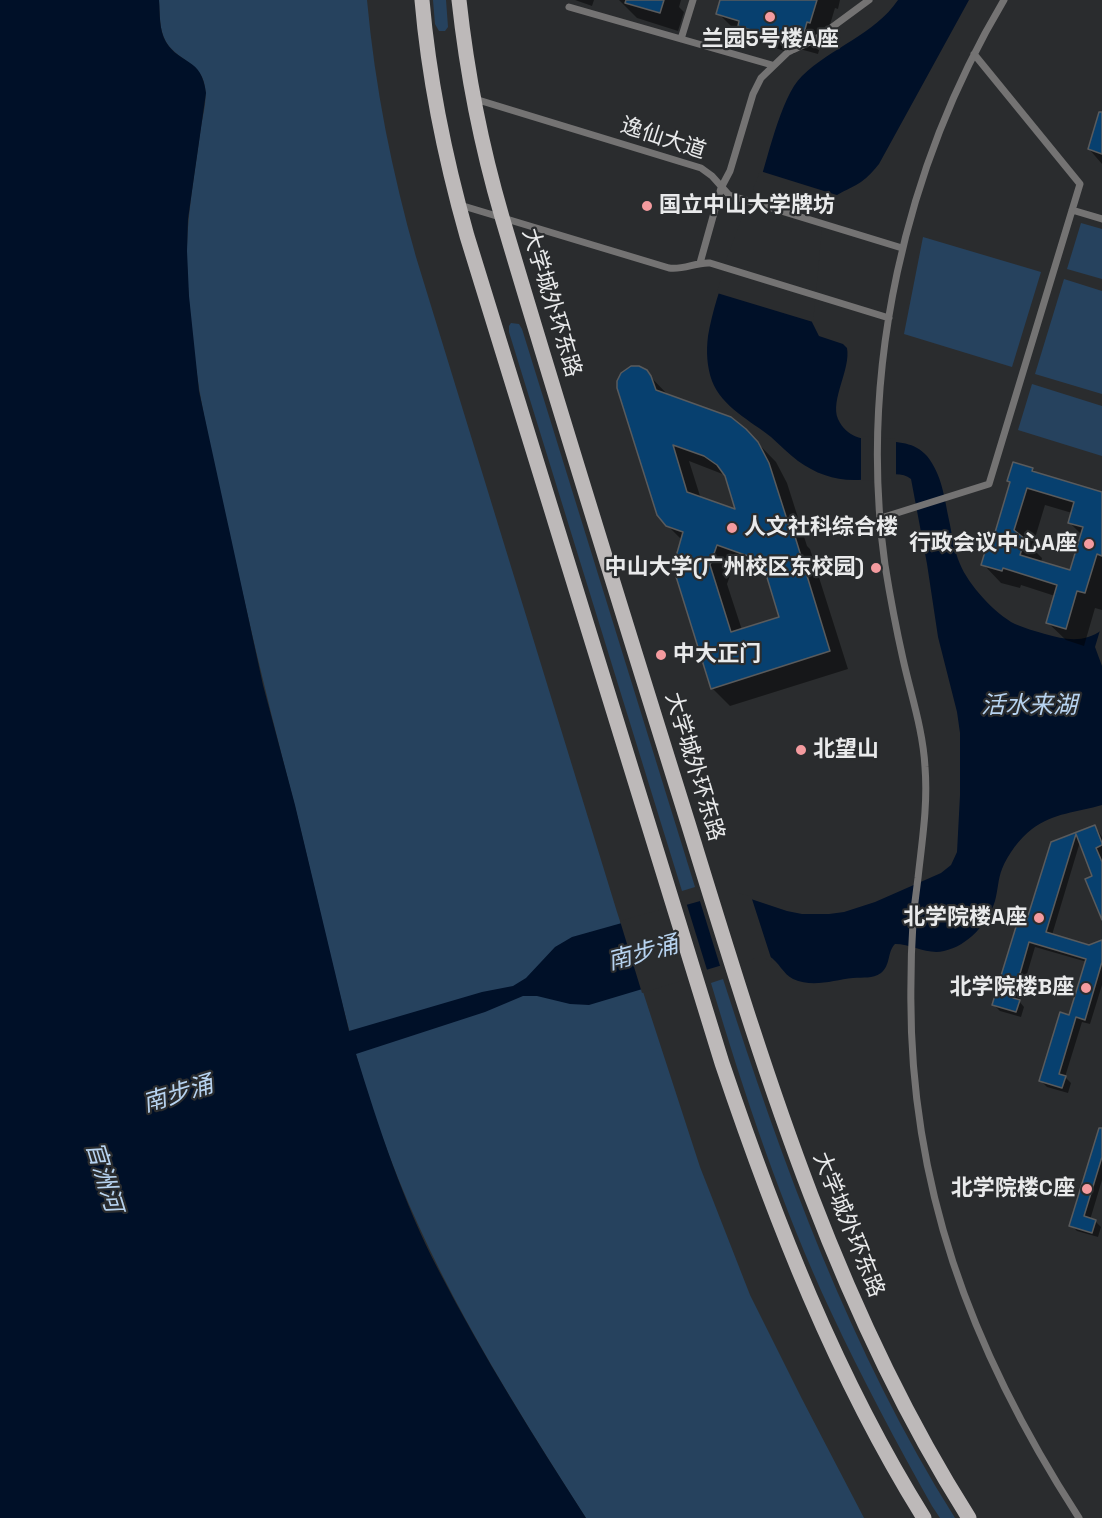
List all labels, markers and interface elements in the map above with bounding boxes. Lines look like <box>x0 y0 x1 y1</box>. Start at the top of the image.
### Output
marker: 兰园5号楼A座 <box>763 10 777 24</box>
place label: 兰园5号楼A座 <box>701 27 839 53</box>
street label: 逸仙大道 <box>617 113 709 165</box>
place label: 国立中山大学牌坊 <box>659 193 835 219</box>
marker: 国立中山大学牌坊 <box>640 199 654 213</box>
street label: 大学城外环东路 <box>516 226 586 380</box>
place label: 人文社科综合楼 <box>744 515 898 541</box>
marker: 人文社科综合楼 <box>725 521 739 535</box>
place label: 行政会议中心A座 <box>909 531 1077 557</box>
marker: 行政会议中心A座 <box>1082 537 1096 551</box>
place label: 中山大学(广州校区东校园) <box>605 555 864 581</box>
marker: 中山大学(广州校区东校园) <box>869 561 883 575</box>
place label: 中大正门 <box>673 642 761 668</box>
marker: 中大正门 <box>654 648 668 662</box>
street label: 大学城外环东路 <box>659 690 729 844</box>
water label: 活水来湖 <box>981 692 1077 720</box>
place label: 北望山 <box>813 737 879 763</box>
marker: 北望山 <box>794 743 808 757</box>
place label: 北学院楼A座 <box>903 905 1027 931</box>
marker: 北学院楼A座 <box>1032 911 1046 925</box>
water label: 南步涌 <box>604 931 682 977</box>
place label: 北学院楼B座 <box>949 975 1074 1001</box>
marker: 北学院楼B座 <box>1079 981 1093 995</box>
water label: 南步涌 <box>139 1071 217 1119</box>
water label: 官洲河 <box>79 1138 127 1216</box>
street label: 大学城外环东路 <box>807 1149 889 1301</box>
place label: 北学院楼C座 <box>951 1176 1075 1202</box>
marker: 北学院楼C座 <box>1080 1182 1094 1196</box>

